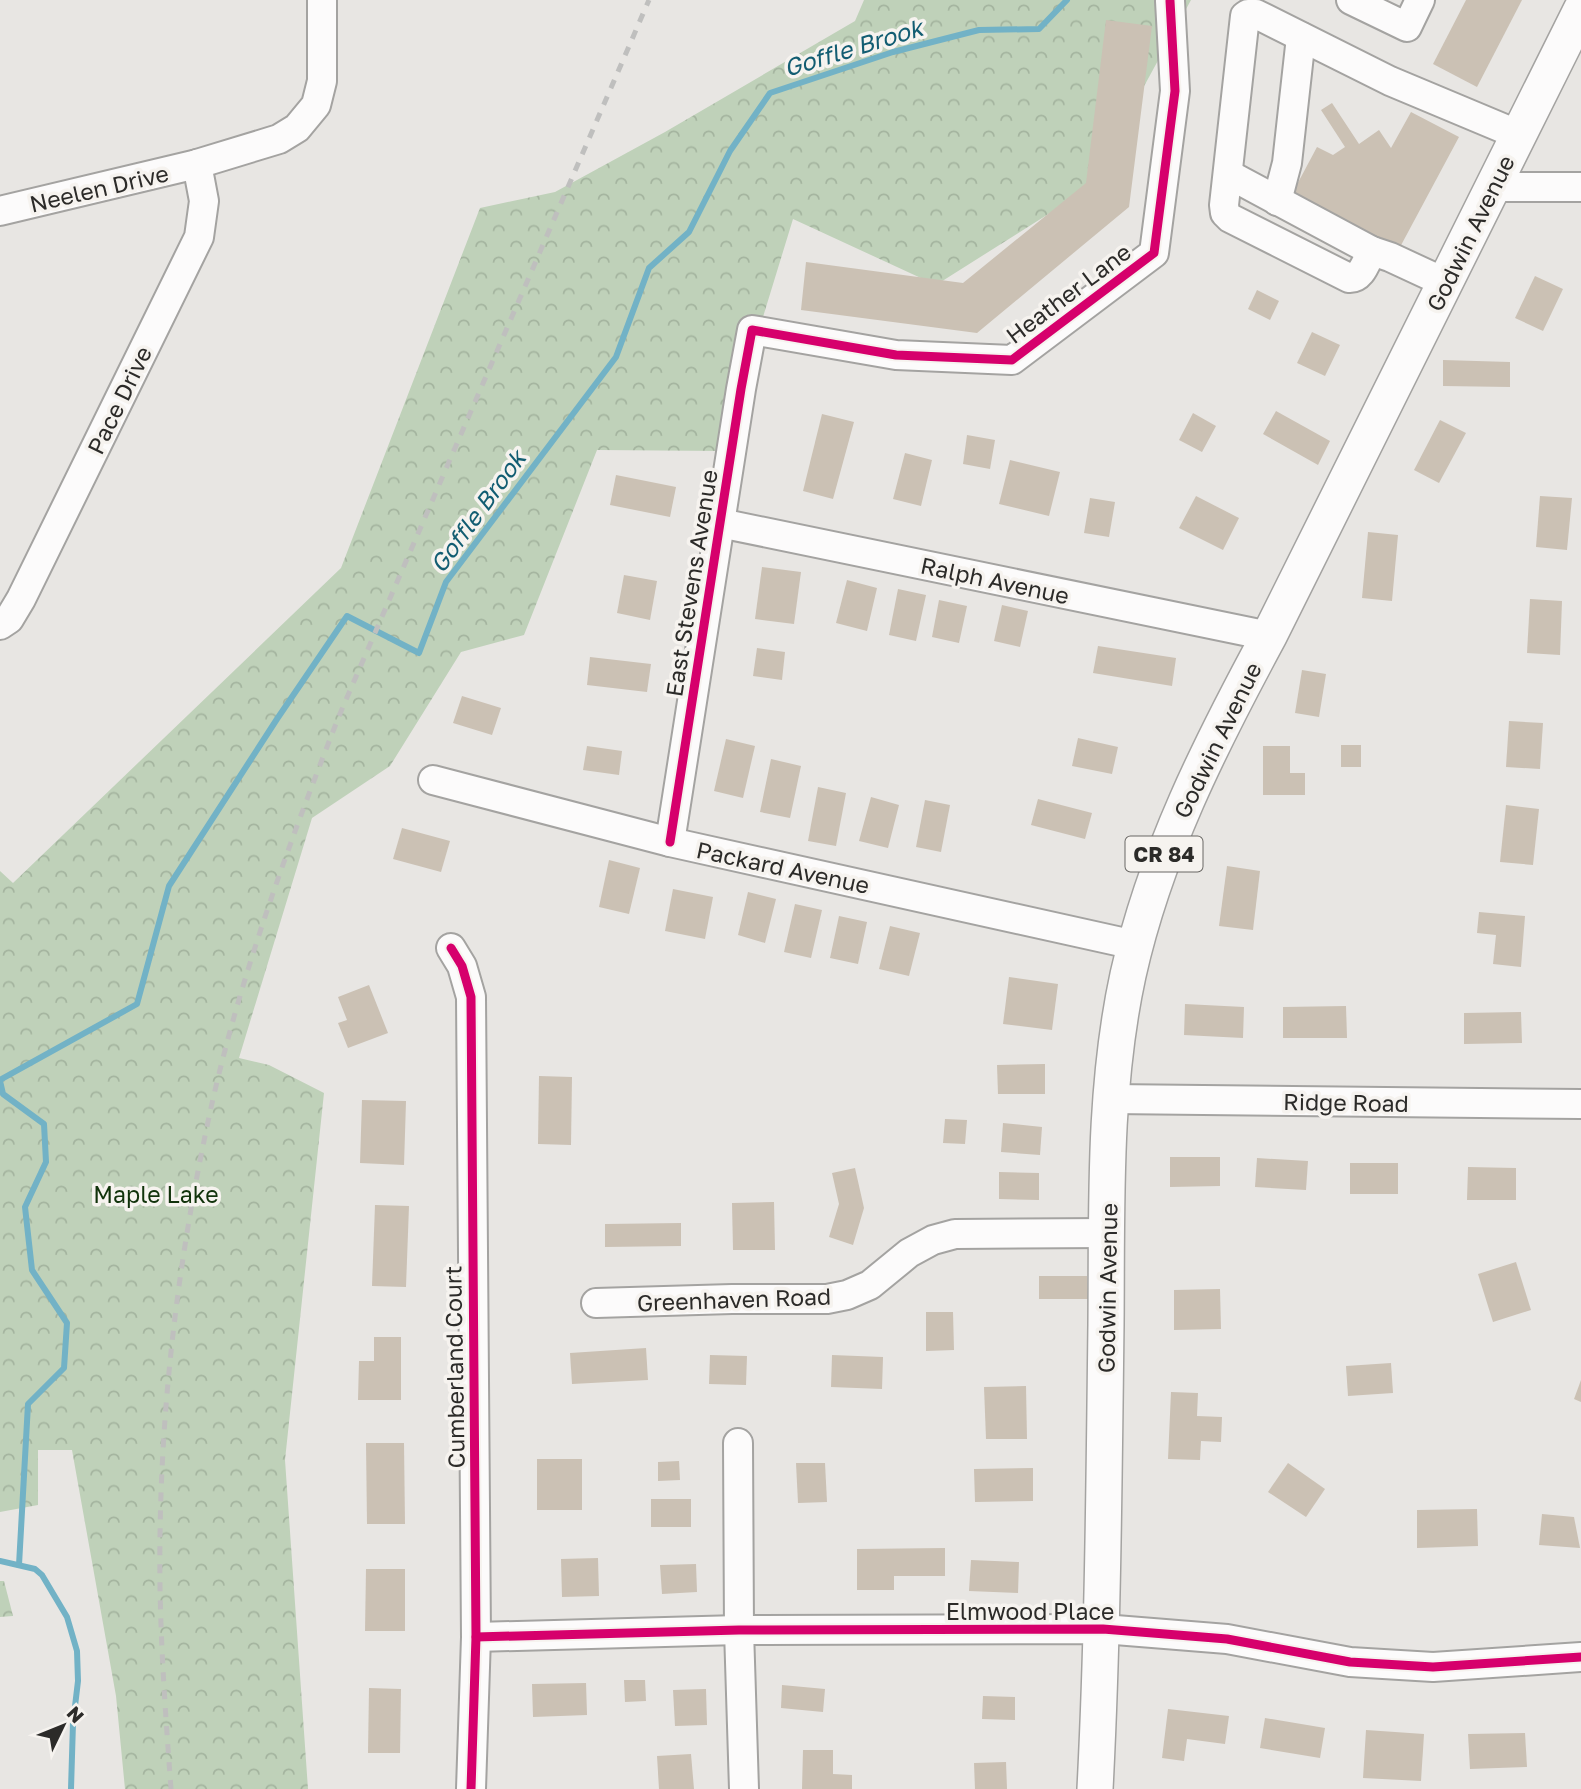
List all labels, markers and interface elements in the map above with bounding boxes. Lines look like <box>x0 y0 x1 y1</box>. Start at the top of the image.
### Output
water label: Goffle Brook <box>780 11 928 82</box>
street label: Godwin Avenue <box>1420 150 1520 316</box>
street label: Neelen Drive <box>27 158 171 218</box>
street label: Heather Lane <box>1000 237 1136 349</box>
street label: Pace Drive <box>81 342 157 458</box>
water label: Goffle Brook <box>423 442 532 578</box>
street label: East Stevens Avenue <box>659 468 723 698</box>
street label: Ralph Avenue <box>918 551 1072 609</box>
street label: Godwin Avenue <box>1167 657 1267 823</box>
street label: Packard Avenue <box>694 835 872 899</box>
road number: CR 84 <box>1126 836 1202 872</box>
street label: Ridge Road <box>1283 1087 1409 1117</box>
park label: Maple Lake <box>93 1180 219 1208</box>
street label: Godwin Avenue <box>1092 1203 1122 1373</box>
street label: Cumberland Court <box>438 1265 470 1469</box>
street label: Greenhaven Road <box>636 1282 832 1316</box>
street label: Elmwood Place <box>946 1597 1114 1625</box>
north arrow <box>28 1691 98 1761</box>
text: N <box>62 1701 89 1727</box>

